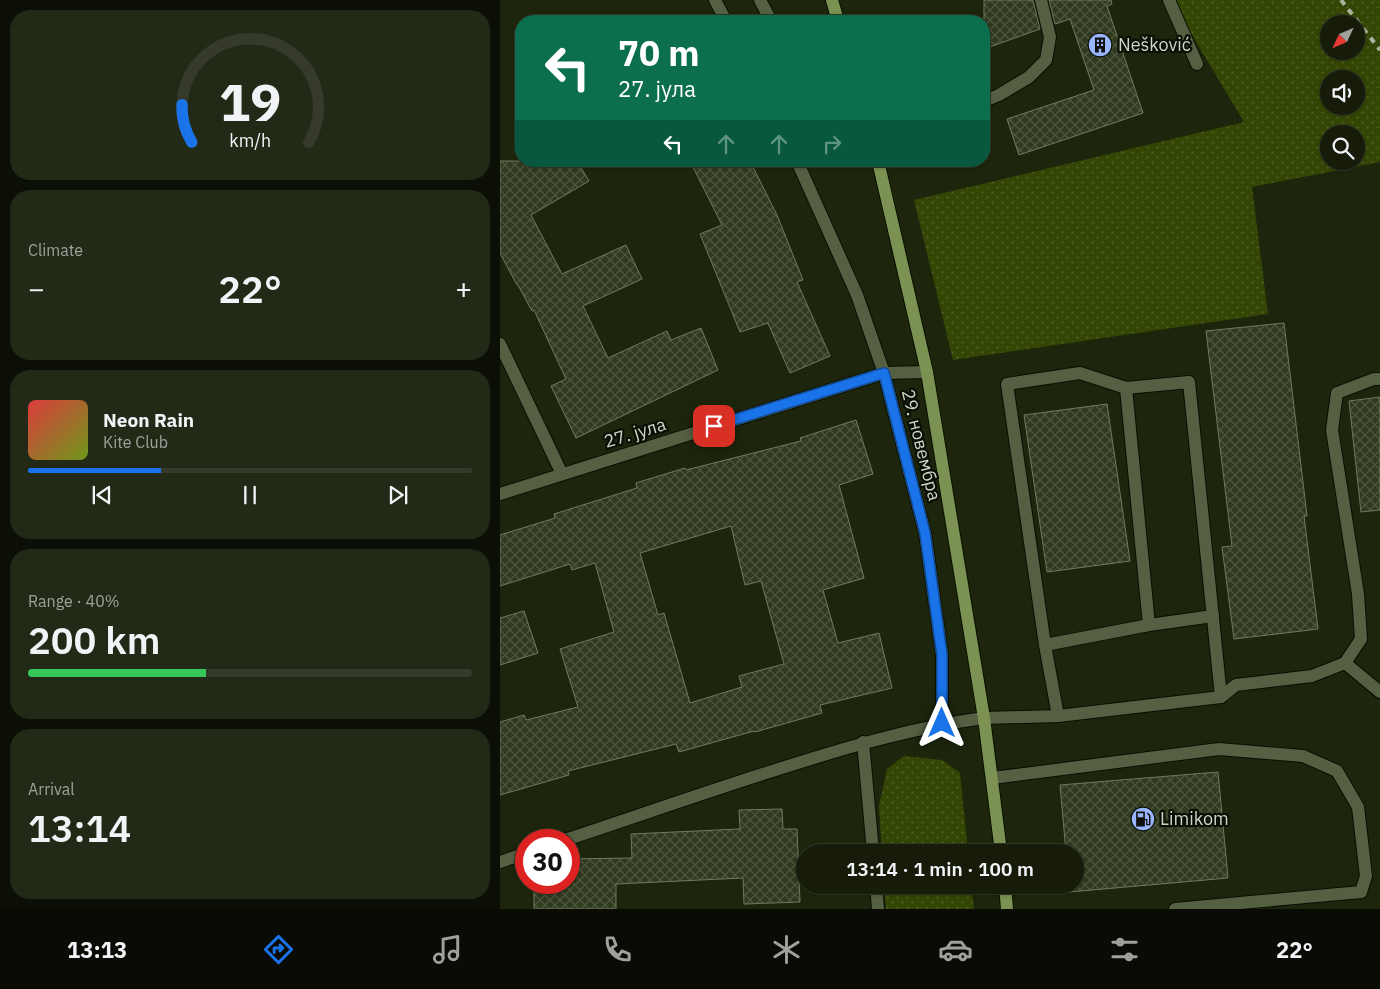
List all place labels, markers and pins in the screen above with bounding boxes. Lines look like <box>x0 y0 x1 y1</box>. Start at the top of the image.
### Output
building icon: Nešković <box>1087 32 1113 58</box>
place label: Nešković <box>1118 33 1191 56</box>
pin <box>693 405 735 447</box>
fuel station icon: Limikom <box>1130 806 1156 832</box>
place label: Limikom <box>1160 807 1229 830</box>

